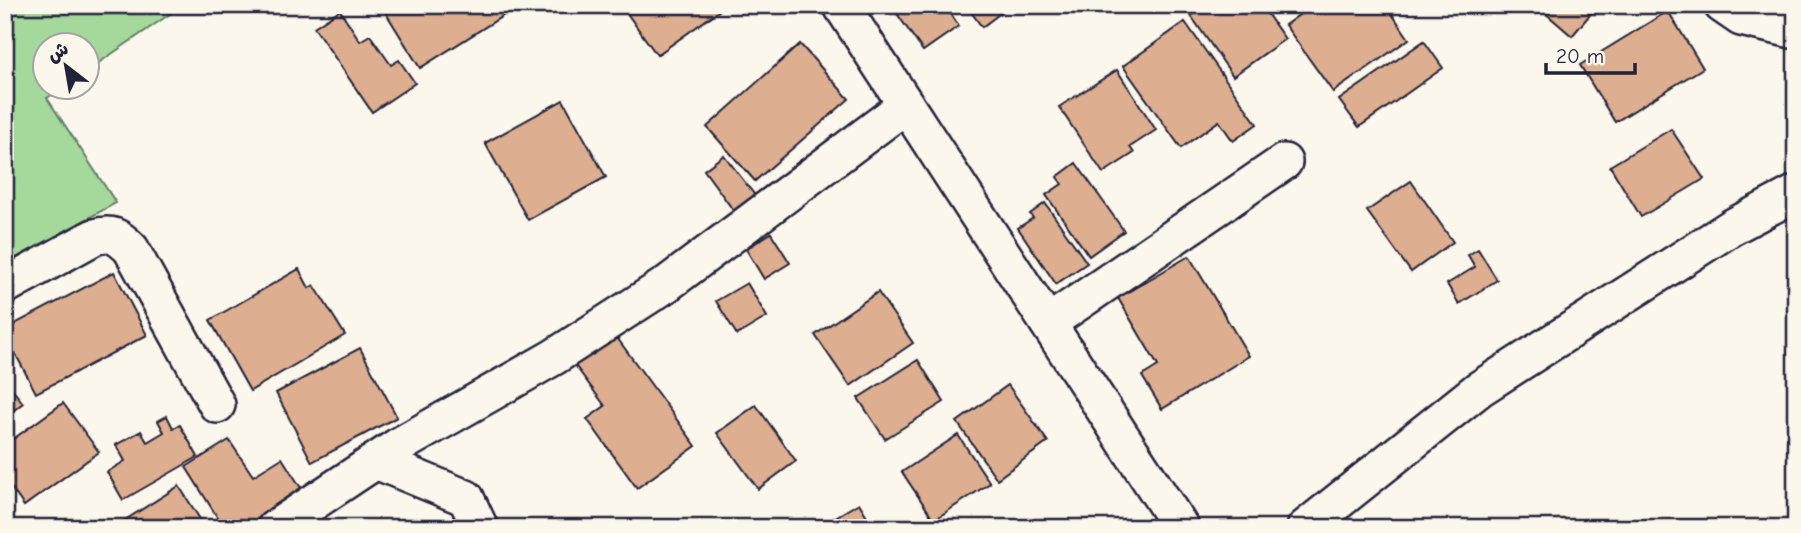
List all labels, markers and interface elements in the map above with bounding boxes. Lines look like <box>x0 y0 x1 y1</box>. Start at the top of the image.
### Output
north arrow <box>32 32 102 102</box>
scale bar <box>1546 32 1635 76</box>
text: ش <box>43 37 72 67</box>
text: 20 m <box>1556 44 1604 68</box>

